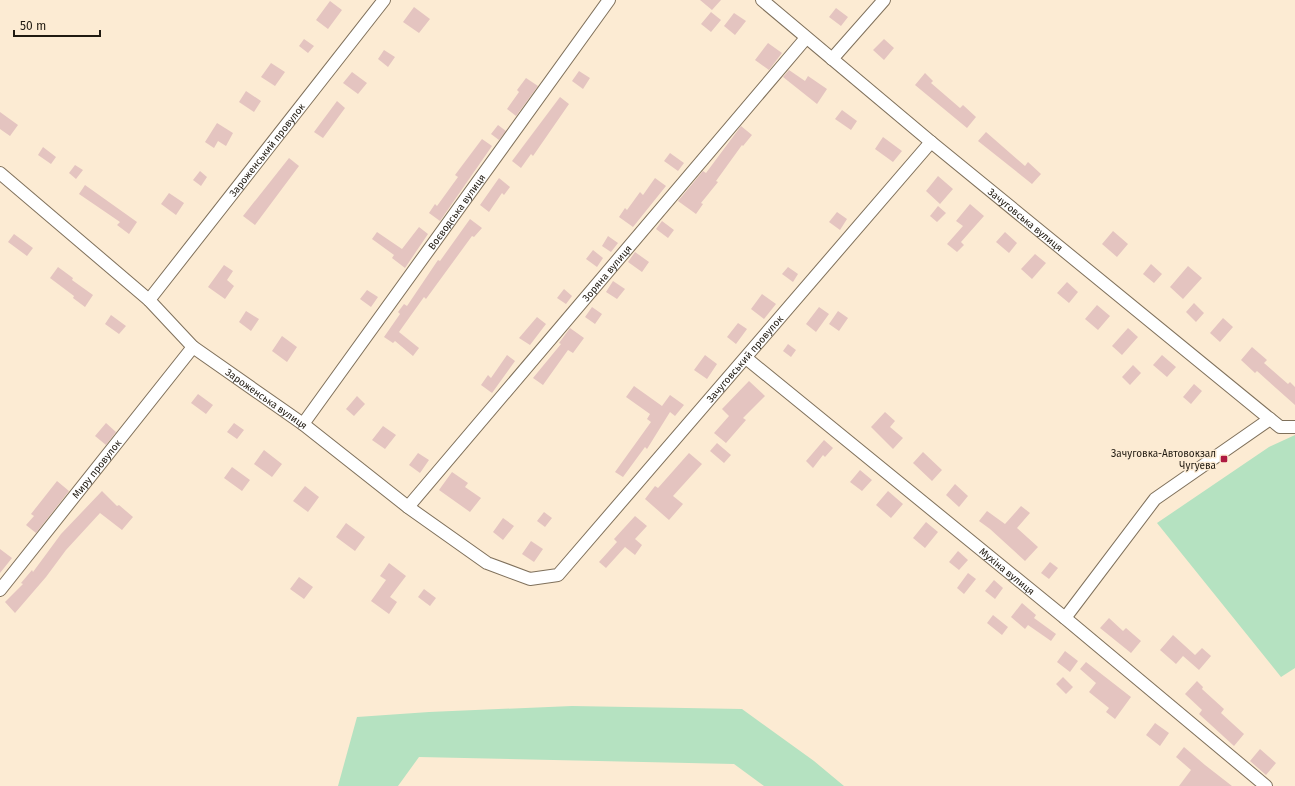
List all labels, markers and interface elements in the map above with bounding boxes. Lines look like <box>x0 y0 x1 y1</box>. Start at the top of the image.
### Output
scale bar <box>14 12 100 38</box>
text: 50 m <box>20 19 46 33</box>
street label: Зароженський провулок <box>227 100 308 199</box>
street label: Воєводська вулиця <box>426 172 488 252</box>
street label: Зачуговська вулиця <box>985 186 1065 254</box>
street label: Зоряна вулиця <box>580 243 635 304</box>
street label: Зачуговський провулок <box>704 313 787 405</box>
street label: Зароженська вулиця <box>223 366 309 432</box>
street label: Миру провулок <box>70 437 125 501</box>
place label: Зачуговка-Автовокзал Чугуева <box>1111 448 1216 472</box>
marker: Зачуговка-Автовокзал Чугуева <box>1219 454 1229 464</box>
street label: Мухіна вулиця <box>976 546 1037 598</box>

